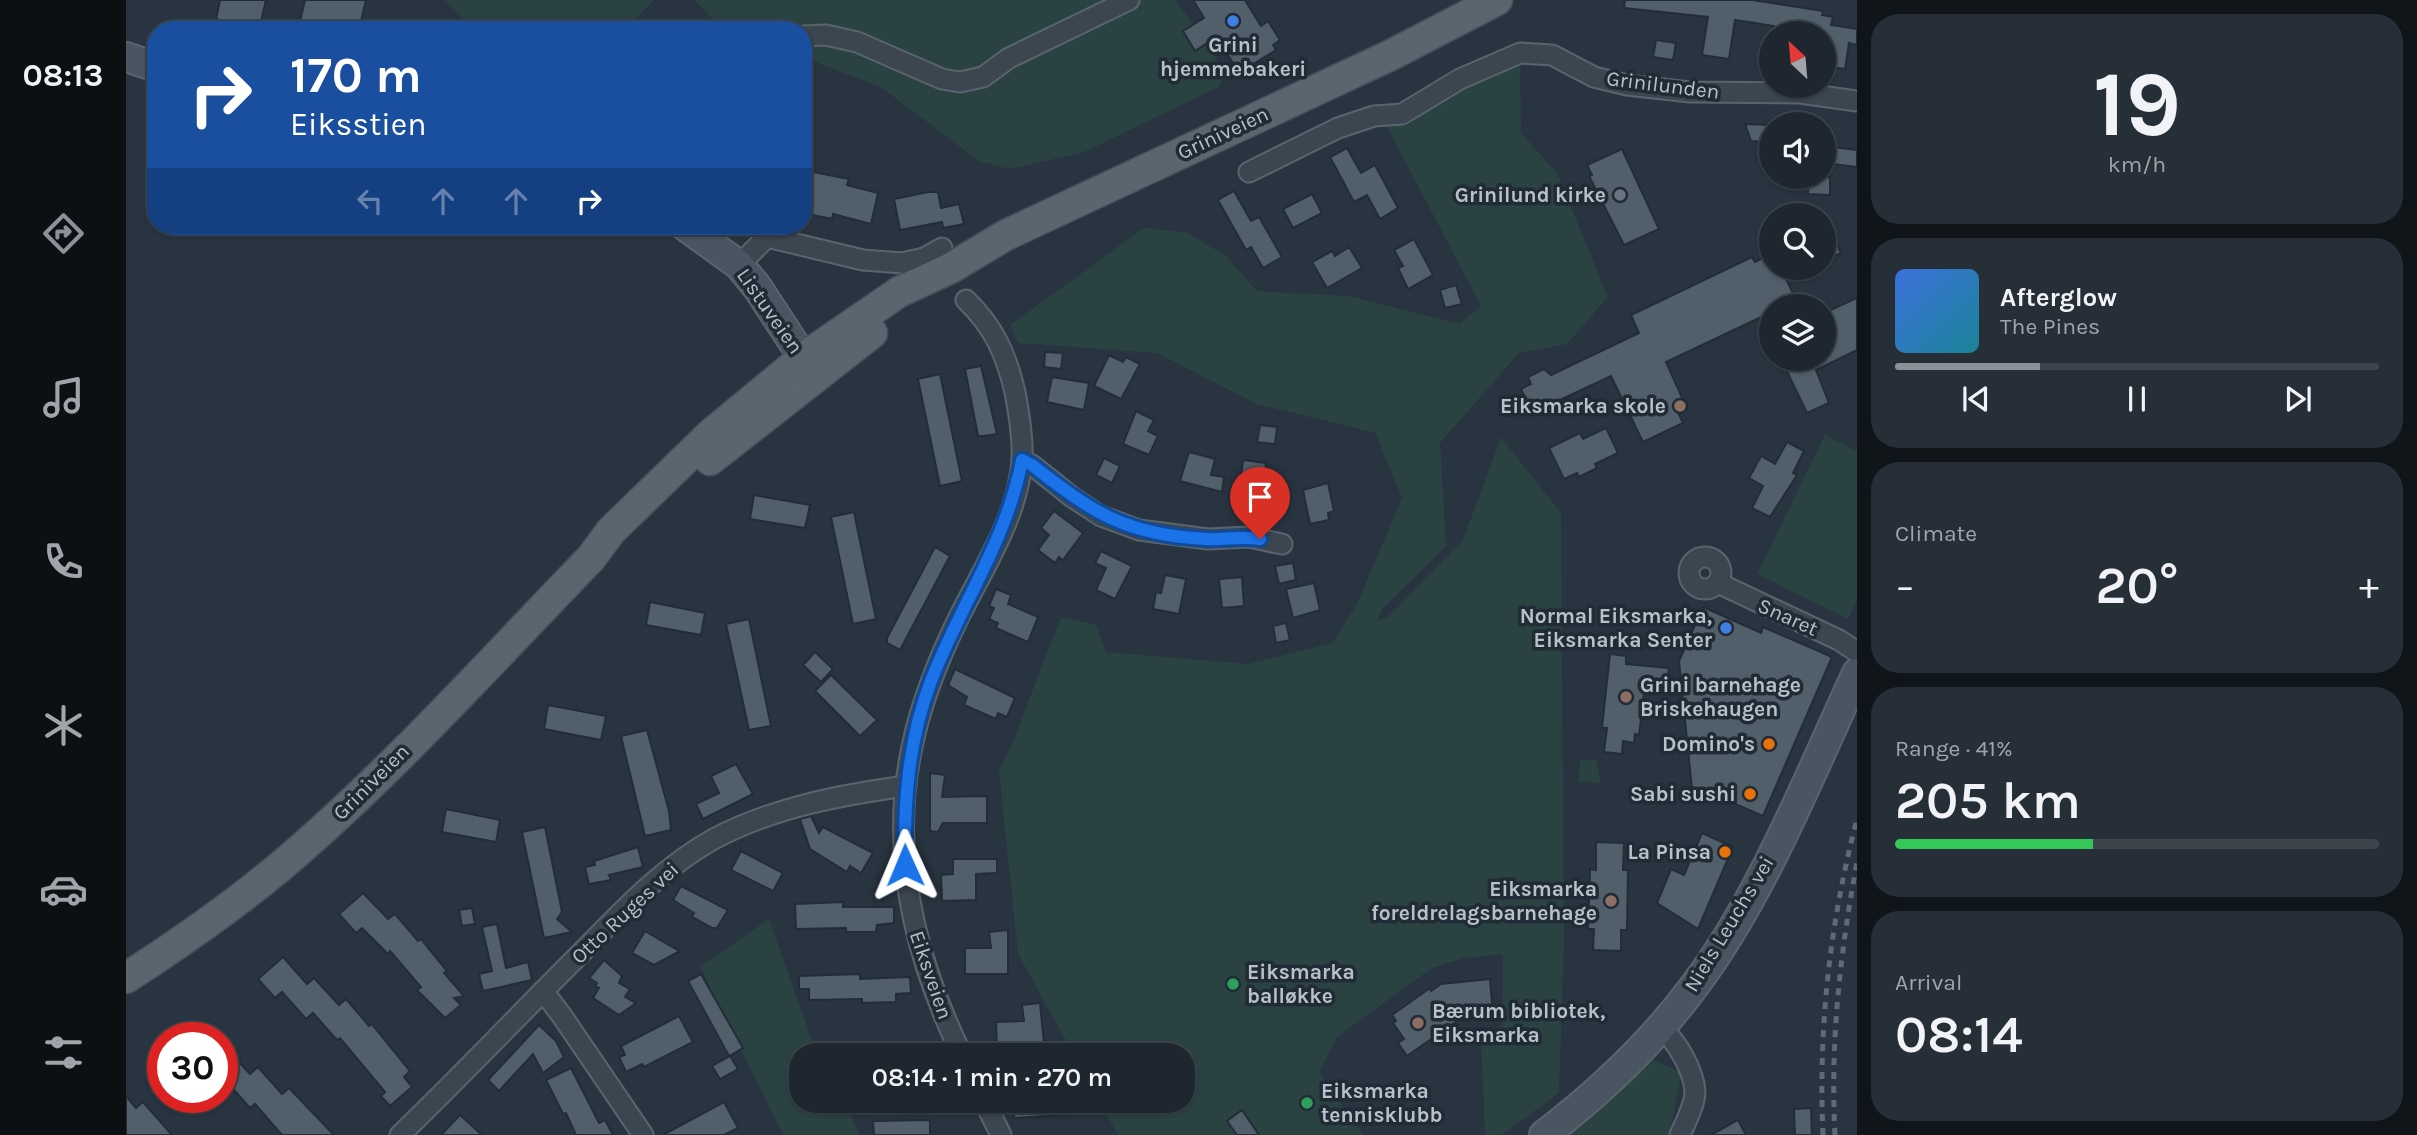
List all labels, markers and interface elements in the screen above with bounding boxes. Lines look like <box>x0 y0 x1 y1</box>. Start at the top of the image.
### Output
marker: Grini hjemmebakeri <box>1225 13 1241 29</box>
north arrow <box>1759 21 1836 98</box>
map controls <box>1759 21 1836 371</box>
place label: Grini hjemmebakeri <box>1160 33 1306 81</box>
text: 170 m <box>290 47 422 104</box>
icon: right <box>175 49 266 140</box>
text: 19 <box>2093 52 2181 158</box>
text: 08:13 <box>23 57 103 94</box>
street label: Grinilunden <box>1605 66 1721 104</box>
street label: Griniveien <box>1174 102 1272 164</box>
text: Eiksstien <box>290 106 427 143</box>
button: sound <box>1759 112 1836 189</box>
text: km/h <box>2108 151 2166 178</box>
icon: left <box>351 182 389 220</box>
icon: ahead <box>424 182 462 220</box>
icon: ahead <box>497 182 535 220</box>
icon: right <box>570 182 608 220</box>
place label: Grinilund kirke <box>1455 183 1606 207</box>
marker: Grinilund kirke <box>1612 187 1628 203</box>
button: search <box>1759 203 1836 280</box>
icon: directions <box>39 209 88 258</box>
street label: Listuveien <box>732 264 808 358</box>
text: Afterglow <box>2000 282 2117 313</box>
button: layers <box>1759 294 1836 371</box>
text: The Pines <box>2000 313 2100 340</box>
icon: music <box>39 373 88 422</box>
icon: previous <box>1957 380 1995 418</box>
icon: pause <box>2118 380 2156 418</box>
icon: next <box>2279 380 2317 418</box>
place label: Eiksmarka skole <box>1500 394 1666 418</box>
marker: Eiksmarka skole <box>1672 398 1688 414</box>
pin <box>1230 467 1290 539</box>
icon: arrive <box>1241 478 1279 516</box>
text: Climate <box>1895 520 1977 547</box>
icon: phone <box>39 537 88 586</box>
text: 20° <box>2096 555 2178 616</box>
text: − <box>1895 564 1915 609</box>
text: + <box>2359 564 2379 609</box>
street label: Snaret <box>1754 593 1822 641</box>
place label: Normal Eiksmarka, Eiksmarka Senter <box>1520 604 1713 652</box>
marker: Normal Eiksmarka, Eiksmarka Senter <box>1718 620 1734 636</box>
place label: Grini barnehage Briskehaugen <box>1640 673 1801 721</box>
marker: Grini barnehage Briskehaugen <box>1618 689 1634 705</box>
icon: climate <box>39 701 88 750</box>
place label: Domino's <box>1662 732 1755 756</box>
text: Range · 41% <box>1895 735 2013 762</box>
marker: Domino's <box>1761 736 1777 752</box>
street label: Griniveien <box>328 739 414 825</box>
text: 205 km <box>1895 770 2081 831</box>
place label: Sabi sushi <box>1630 782 1736 806</box>
marker: Sabi sushi <box>1742 786 1758 802</box>
position arrow <box>868 828 942 902</box>
place label: La Pinsa <box>1628 840 1711 864</box>
marker: La Pinsa <box>1717 844 1733 860</box>
street label: Niels Leuchs vei <box>1679 852 1779 996</box>
street label: Otto Ruges vei <box>566 857 684 969</box>
icon: car <box>39 865 88 914</box>
place label: Eiksmarka foreldrelagsbarnehage <box>1371 877 1597 925</box>
marker: Eiksmarka foreldrelagsbarnehage <box>1603 893 1619 909</box>
street label: Eiksveien <box>905 928 957 1022</box>
place label: Eiksmarka balløkke <box>1247 960 1355 1008</box>
text: Arrival <box>1895 969 1962 996</box>
marker: Eiksmarka balløkke <box>1225 976 1241 992</box>
place label: Bærum bibliotek, Eiksmarka <box>1432 999 1605 1047</box>
text: 08:14 <box>1895 1004 2023 1065</box>
marker: Bærum bibliotek, Eiksmarka <box>1410 1015 1426 1031</box>
speed limit sign: 30 <box>147 1022 238 1113</box>
icon: filters <box>39 1028 88 1077</box>
text: 08:14 · 1 min · 270 m <box>872 1062 1112 1093</box>
place label: Eiksmarka tennisklubb <box>1321 1079 1442 1127</box>
marker: Eiksmarka tennisklubb <box>1299 1095 1315 1111</box>

